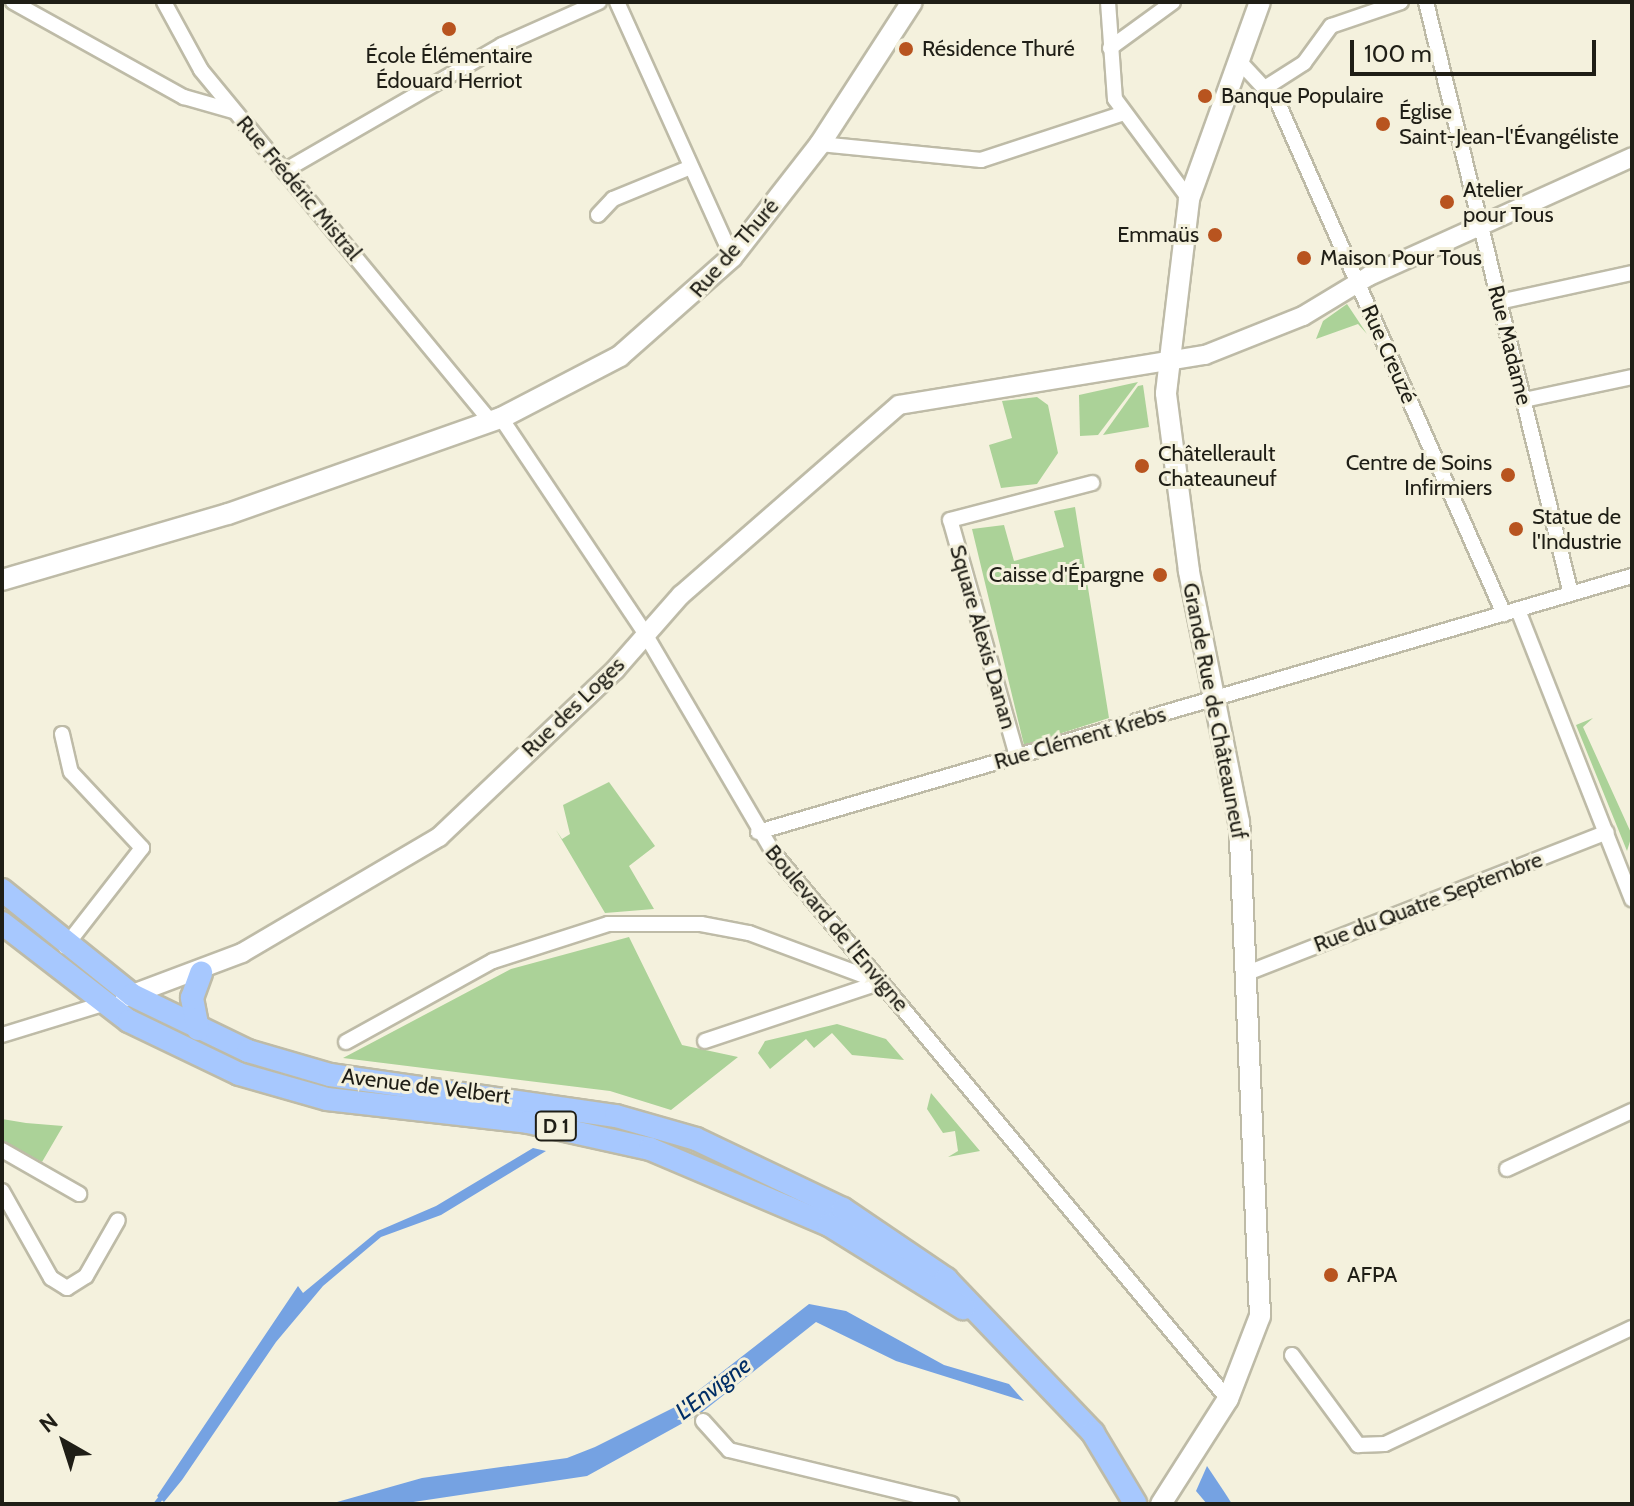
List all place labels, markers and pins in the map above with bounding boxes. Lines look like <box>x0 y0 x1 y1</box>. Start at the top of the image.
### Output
marker: École Élémentaire Édouard Herriot <box>440 20 458 38</box>
place label: Résidence Thuré <box>922 36 1075 62</box>
marker: Résidence Thuré <box>897 40 915 58</box>
place label: École Élémentaire Édouard Herriot <box>366 42 532 94</box>
place label: Banque Populaire <box>1221 83 1384 109</box>
marker: Banque Populaire <box>1196 87 1214 105</box>
place label: Église Saint-Jean-l'Évangéliste <box>1399 98 1619 150</box>
marker: Église Saint-Jean-l'Évangéliste <box>1374 115 1392 133</box>
place label: Atelier pour Tous <box>1463 176 1554 228</box>
marker: Atelier pour Tous <box>1438 193 1456 211</box>
place label: Emmaüs <box>1117 222 1199 248</box>
marker: Emmaüs <box>1206 226 1224 244</box>
place label: Maison Pour Tous <box>1320 245 1482 271</box>
marker: Maison Pour Tous <box>1295 249 1313 267</box>
place label: Châtellerault Chateauneuf <box>1158 440 1277 492</box>
place label: Centre de Soins Infirmiers <box>1346 449 1492 500</box>
marker: Châtellerault Chateauneuf <box>1133 457 1151 475</box>
marker: Centre de Soins Infirmiers <box>1499 466 1517 484</box>
place label: Statue de l'Industrie <box>1532 503 1622 554</box>
marker: Statue de l'Industrie <box>1507 520 1525 538</box>
place label: Caisse d'Épargne <box>989 562 1144 588</box>
marker: Caisse d'Épargne <box>1151 566 1169 584</box>
place label: AFPA <box>1347 1262 1397 1288</box>
marker: AFPA <box>1322 1266 1340 1284</box>

